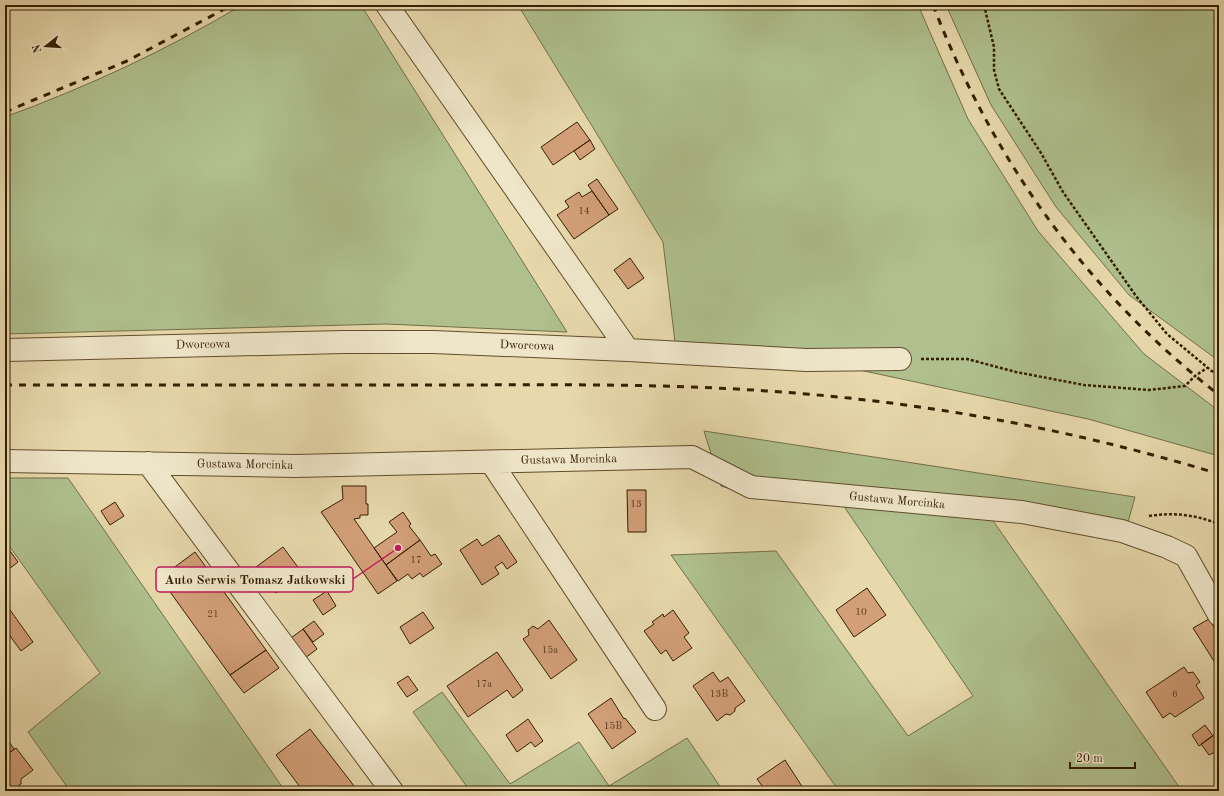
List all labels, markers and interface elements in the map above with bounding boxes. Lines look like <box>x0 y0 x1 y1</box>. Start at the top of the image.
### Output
north arrow <box>26 26 66 66</box>
text: N <box>31 42 44 54</box>
house number: 14 <box>578 206 590 216</box>
street label: Dworcowa <box>175 339 231 351</box>
street label: Dworcowa <box>499 339 555 353</box>
street label: Gustawa Morcinka <box>521 453 617 467</box>
street label: Gustawa Morcinka <box>197 458 293 472</box>
street label: Gustawa Morcinka <box>848 491 946 511</box>
house number: 13 <box>630 499 642 509</box>
house number: 17 <box>410 555 422 565</box>
callout: Auto Serwis Tomasz Jatkowski <box>156 567 353 592</box>
text: Auto Serwis Tomasz Jatkowski <box>165 574 346 587</box>
house number: 10 <box>855 607 867 617</box>
house number: 21 <box>207 609 219 619</box>
house number: 15a <box>542 645 558 655</box>
house number: 17a <box>476 679 492 689</box>
house number: 13B <box>710 689 728 699</box>
house number: 6 <box>1172 689 1178 699</box>
house number: 15B <box>604 721 622 731</box>
scale bar <box>1070 744 1135 770</box>
text: 20 m <box>1076 753 1103 765</box>

